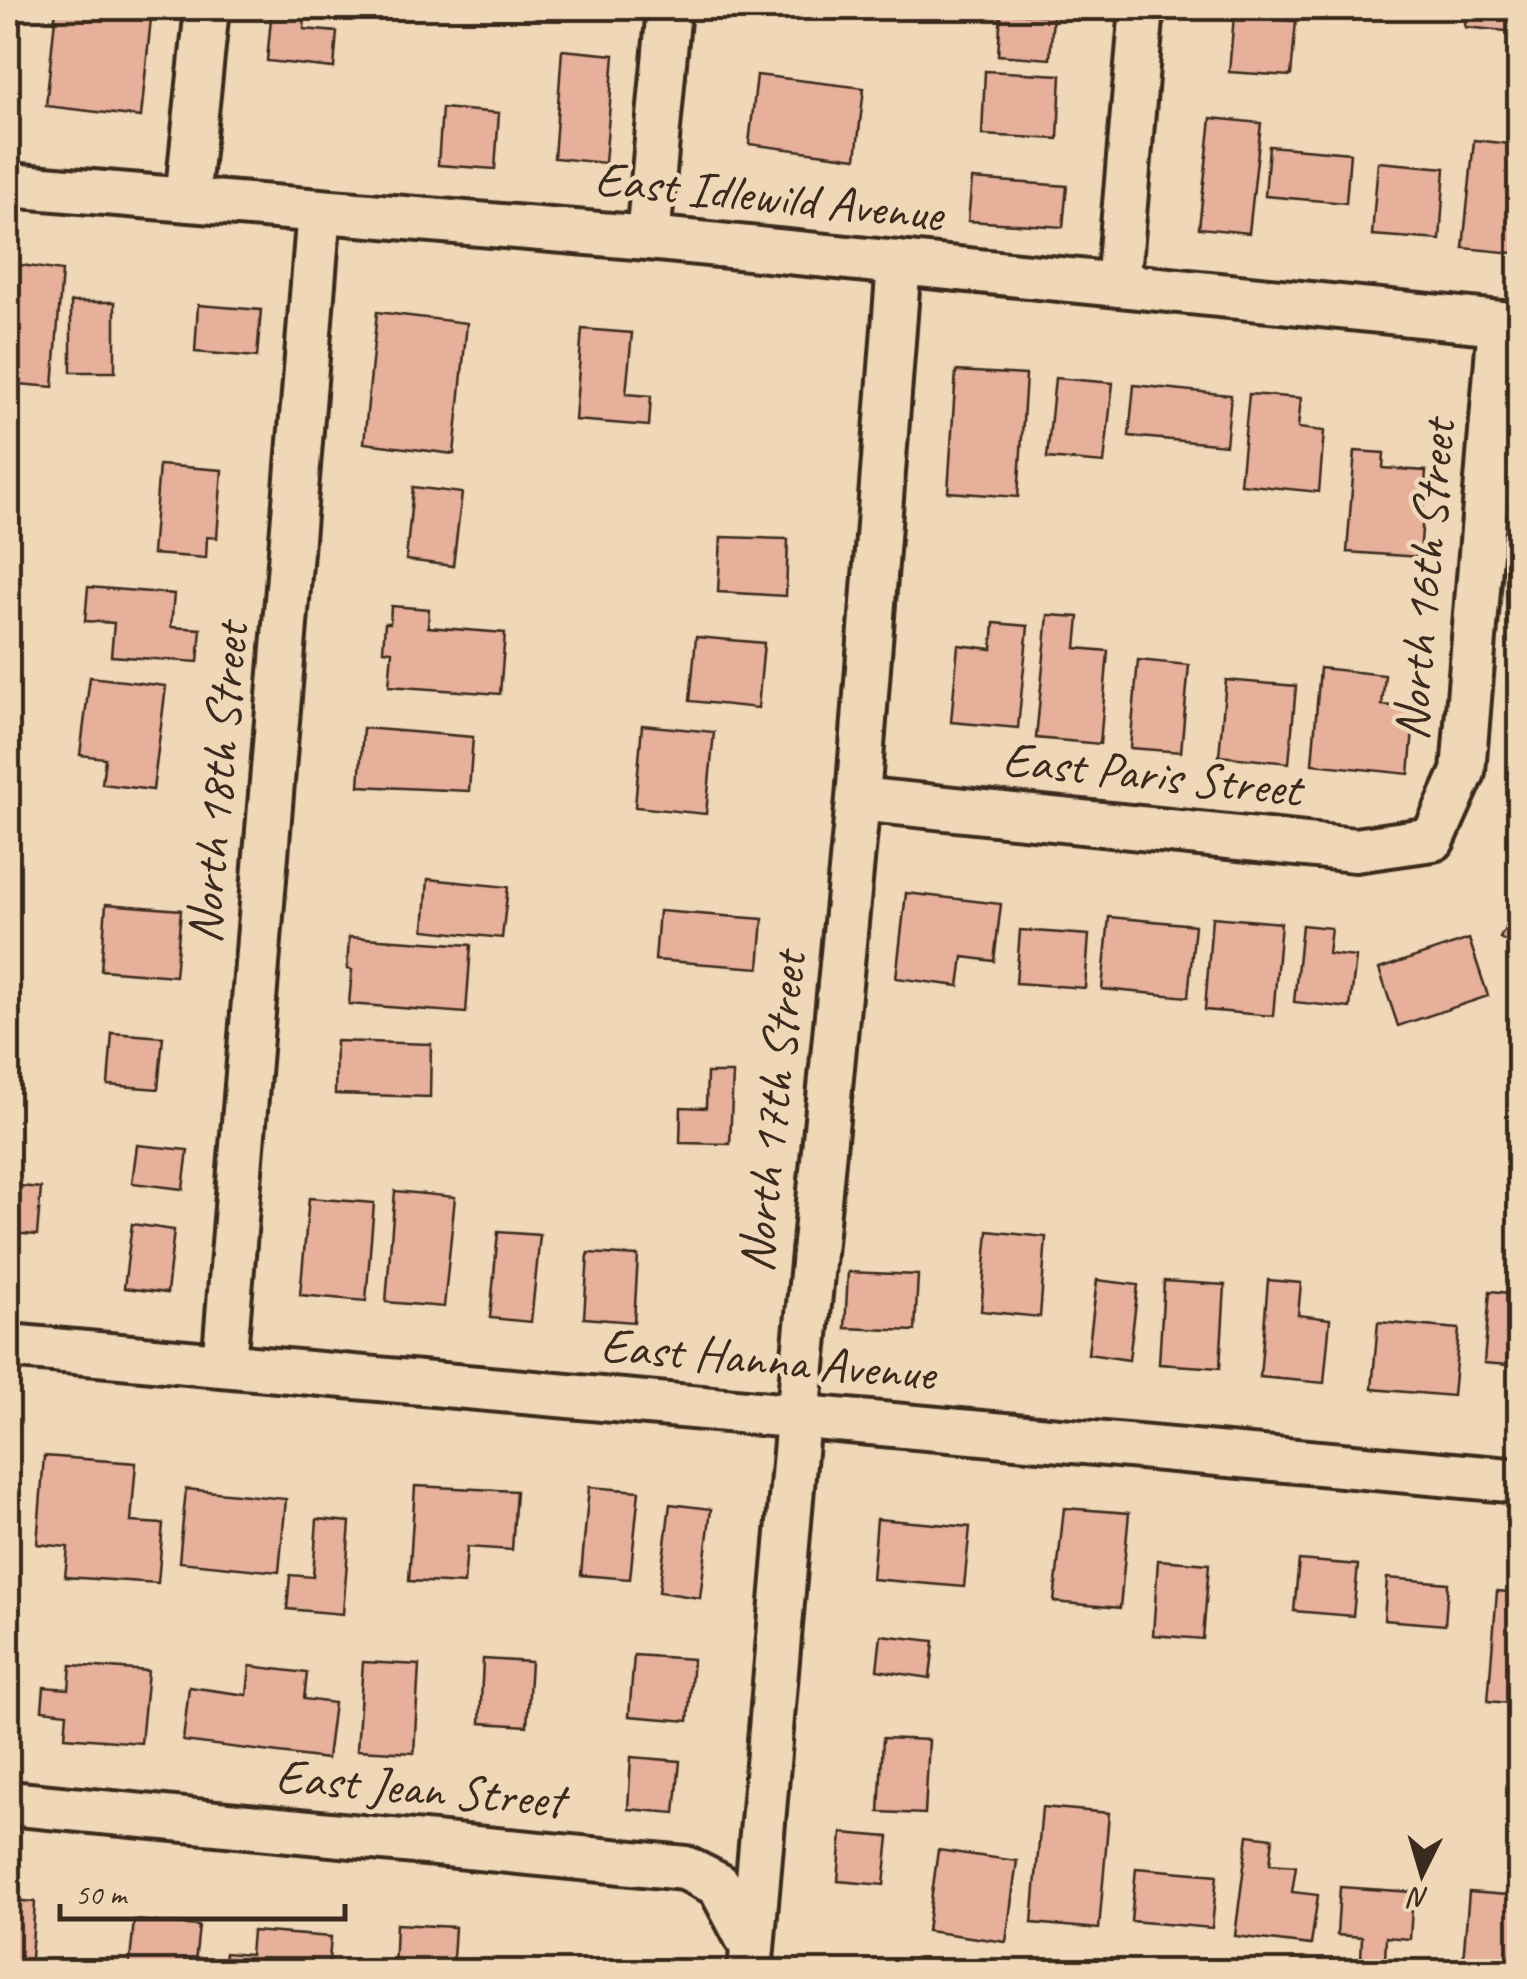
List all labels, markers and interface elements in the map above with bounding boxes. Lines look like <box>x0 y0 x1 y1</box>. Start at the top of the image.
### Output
street label: East Idlewild Avenue <box>592 146 949 246</box>
street label: North 16th Street <box>1379 413 1470 743</box>
street label: North 18th Street <box>172 616 263 946</box>
street label: East Paris Street <box>1000 727 1308 821</box>
street label: North 17th Street <box>724 945 821 1275</box>
street label: East Hanna Avenue <box>598 1313 940 1405</box>
street label: East Jean Street <box>274 1744 573 1833</box>
north arrow <box>1372 1824 1472 1924</box>
scale bar <box>60 1859 345 1921</box>
text: 50 m <box>75 1875 128 1913</box>
text: N <box>1405 1880 1430 1917</box>

